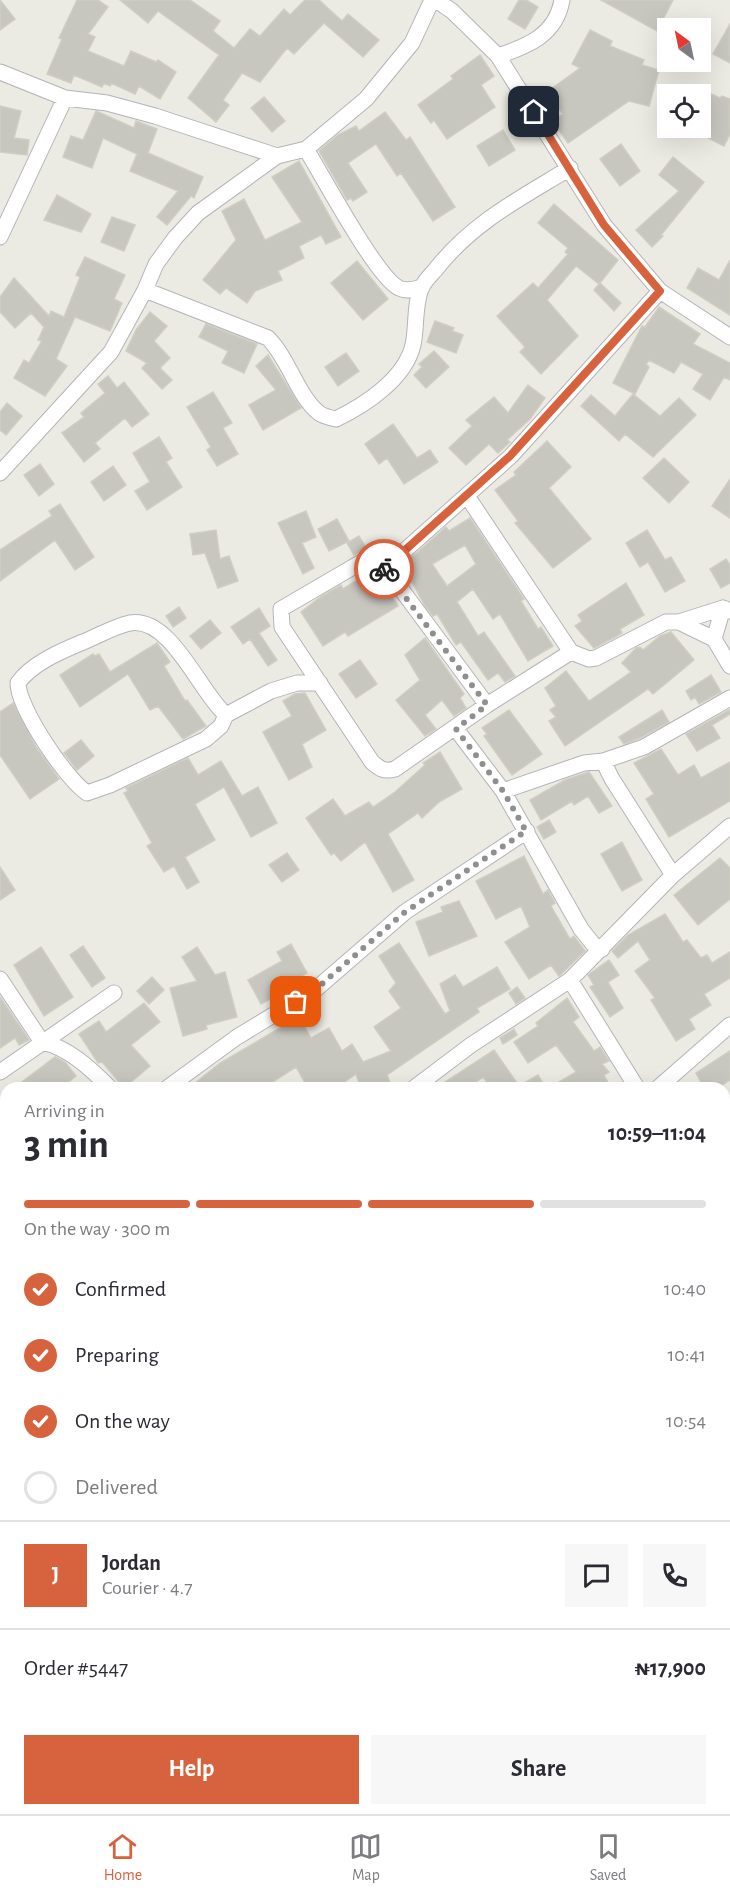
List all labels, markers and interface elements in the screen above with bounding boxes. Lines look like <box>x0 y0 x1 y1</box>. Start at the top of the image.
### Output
north arrow <box>657 18 711 72</box>
map controls <box>657 18 711 138</box>
button: locate <box>657 84 711 138</box>
pin <box>508 86 559 137</box>
icon: home <box>517 95 550 128</box>
courier <box>354 539 414 599</box>
icon: bike <box>368 553 401 586</box>
pin <box>270 976 321 1027</box>
icon: bag <box>279 985 312 1018</box>
text: Arriving in <box>24 1101 105 1121</box>
text: 10:59–11:04 <box>608 1122 706 1144</box>
text: 3 min <box>24 1126 109 1165</box>
text: On the way · 300 m <box>24 1219 170 1239</box>
icon: check <box>24 1273 57 1306</box>
text: Confirmed <box>75 1278 166 1300</box>
text: 10:40 <box>664 1279 706 1299</box>
icon: check <box>24 1339 57 1372</box>
text: Preparing <box>75 1344 159 1366</box>
text: 10:41 <box>667 1345 706 1365</box>
icon: check <box>24 1405 57 1438</box>
text: On the way <box>75 1410 170 1432</box>
text: 10:54 <box>666 1411 706 1431</box>
text: Delivered <box>75 1476 158 1498</box>
button: chat <box>565 1544 628 1607</box>
button: phone <box>643 1544 706 1607</box>
text: Jordan <box>102 1552 161 1574</box>
text: J <box>52 1564 59 1586</box>
text: Courier · 4.7 <box>102 1578 193 1598</box>
text: Order #5447 <box>24 1657 128 1679</box>
text: ₦17,900 <box>634 1657 706 1679</box>
button: Help <box>24 1735 359 1804</box>
button: Share <box>371 1735 706 1804</box>
tab: Home <box>104 1830 142 1885</box>
tab: Map <box>349 1830 382 1885</box>
tab: Saved <box>590 1830 626 1885</box>

